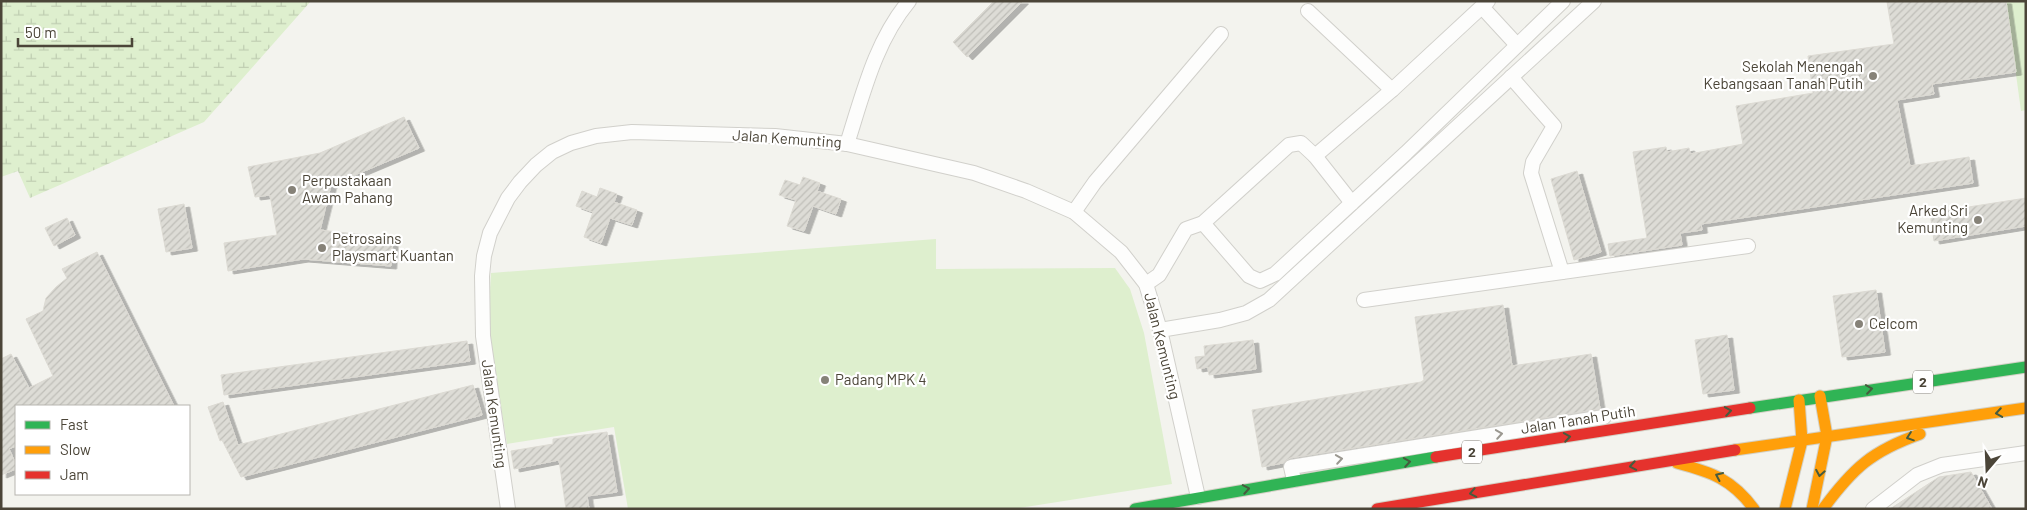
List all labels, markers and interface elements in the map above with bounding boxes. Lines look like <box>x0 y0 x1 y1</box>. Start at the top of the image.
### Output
scale bar <box>18 15 131 47</box>
text: 50 m <box>25 23 57 41</box>
place label: Sekolah Menengah Kebangsaan Tanah Putih <box>1703 57 1863 92</box>
marker: Sekolah Menengah Kebangsaan Tanah Putih <box>1867 70 1879 82</box>
street label: Jalan Kemunting <box>732 125 842 151</box>
place label: Perpustakaan Awam Pahang <box>302 171 393 206</box>
marker: Perpustakaan Awam Pahang <box>286 184 298 196</box>
place label: Arked Sri Kemunting <box>1897 201 1968 236</box>
marker: Arked Sri Kemunting <box>1972 214 1984 226</box>
place label: Petrosains Playsmart Kuantan <box>332 229 454 264</box>
marker: Petrosains Playsmart Kuantan <box>316 242 328 254</box>
street label: Jalan Kemunting <box>1141 291 1185 401</box>
place label: Celcom <box>1869 314 1918 332</box>
marker: Celcom <box>1853 318 1865 330</box>
street label: Jalan Kemunting <box>478 358 512 469</box>
place label: Padang MPK 4 <box>835 370 927 388</box>
road number: 2 <box>1913 371 1933 394</box>
marker: Padang MPK 4 <box>819 374 831 386</box>
one-way arrow <box>1864 385 1873 395</box>
street label: Jalan Tanah Putih <box>1519 401 1636 437</box>
legend <box>15 405 190 495</box>
one-way arrow <box>1723 407 1732 417</box>
one-way arrow <box>1995 407 2004 417</box>
text: Fast <box>60 415 88 433</box>
one-way arrow <box>1496 429 1504 440</box>
one-way arrow <box>1906 431 1914 441</box>
one-way arrow <box>1564 432 1572 443</box>
text: Slow <box>60 440 91 458</box>
road number: 2 <box>1462 441 1482 464</box>
north arrow <box>1962 445 2012 495</box>
one-way arrow <box>1334 455 1343 465</box>
one-way arrow <box>1402 458 1411 468</box>
one-way arrow <box>1628 461 1637 471</box>
text: Jam <box>60 465 89 483</box>
one-way arrow <box>1815 468 1826 477</box>
one-way arrow <box>1715 472 1724 483</box>
text: N <box>1975 473 1990 492</box>
one-way arrow <box>1242 484 1251 494</box>
one-way arrow <box>1468 487 1477 498</box>

